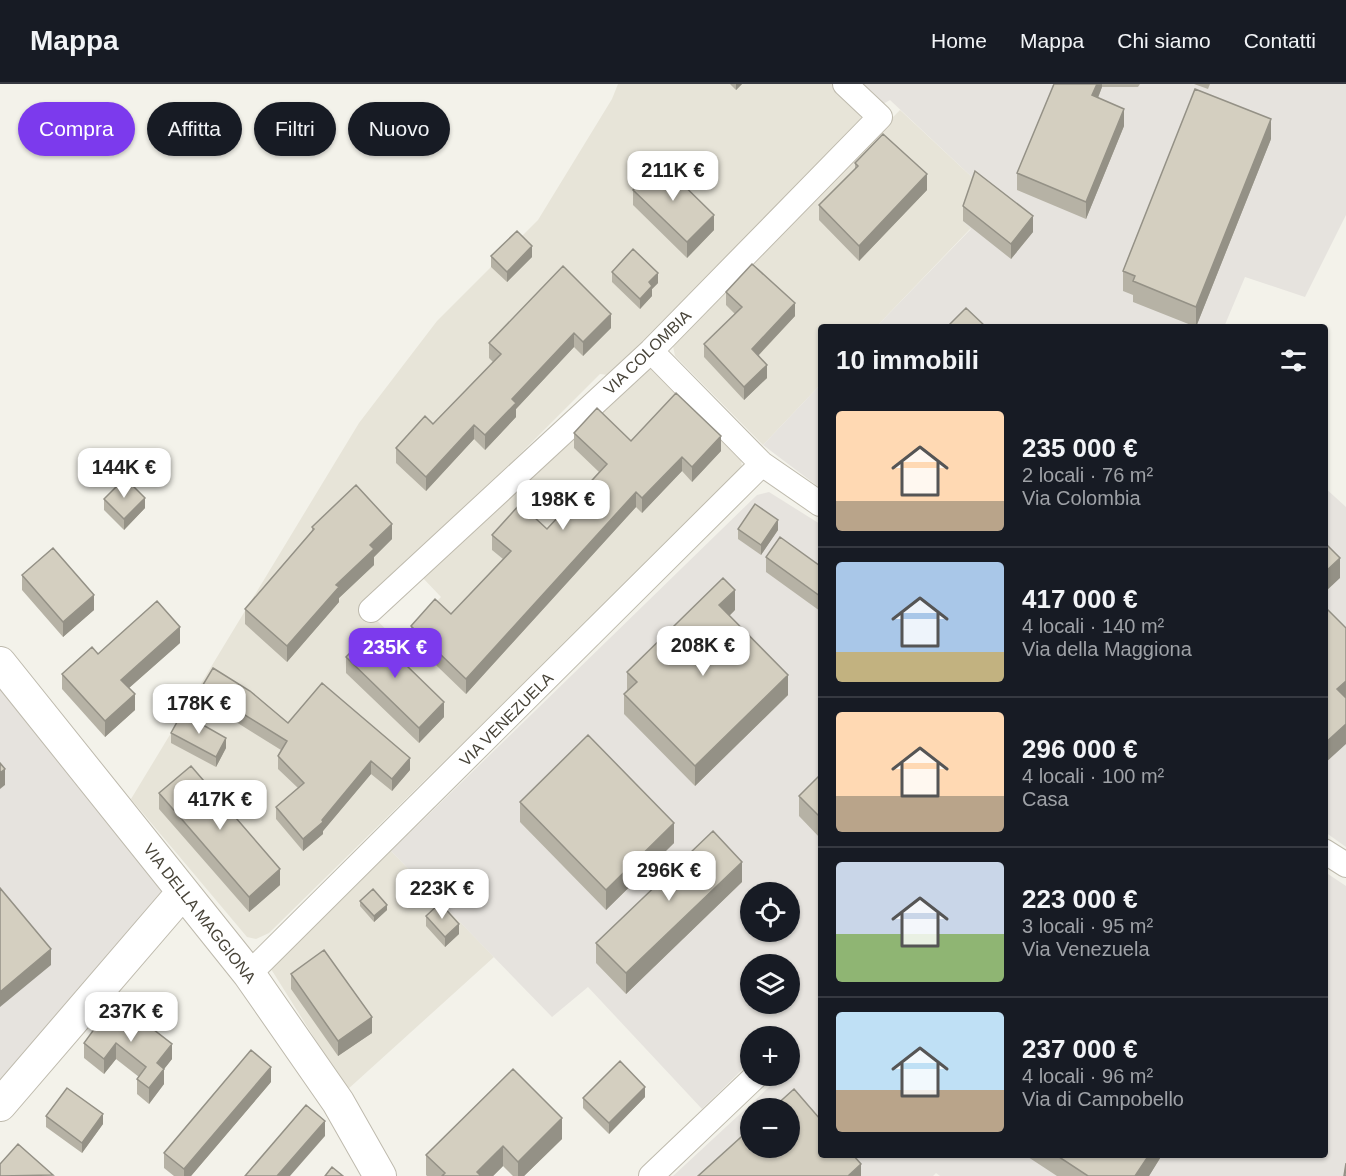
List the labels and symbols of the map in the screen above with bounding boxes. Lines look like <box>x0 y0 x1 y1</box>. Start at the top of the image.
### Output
pin: 211K € <box>624 151 722 202</box>
street label: VIA COLOMBIA <box>601 306 694 398</box>
pin: 144K € <box>75 448 173 499</box>
pin: 198K € <box>514 480 612 531</box>
pin: 208K € <box>654 626 752 677</box>
pin: 235K € <box>346 628 444 679</box>
street label: VIA VENEZUELA <box>456 669 557 769</box>
pin: 178K € <box>150 684 248 735</box>
pin: 417K € <box>171 780 269 831</box>
street label: VIA DELLA MAGGIONA <box>140 840 259 986</box>
pin: 296K € <box>620 851 718 902</box>
pin: 223K € <box>393 869 491 920</box>
pin: 237K € <box>82 992 180 1043</box>

